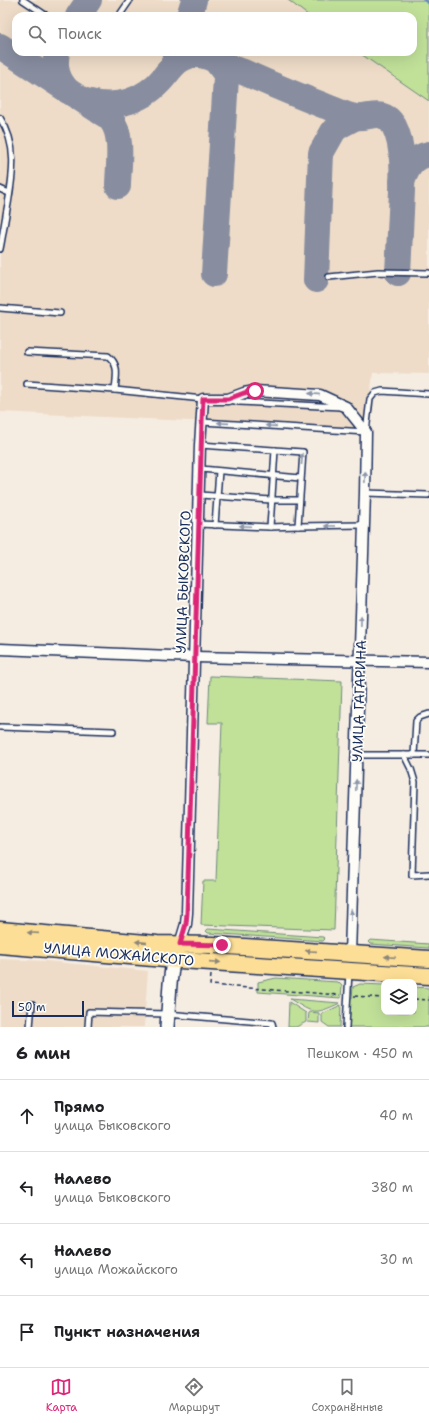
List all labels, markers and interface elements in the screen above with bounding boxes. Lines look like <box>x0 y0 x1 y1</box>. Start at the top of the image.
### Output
search box <box>12 12 417 56</box>
icon: search <box>26 23 48 45</box>
text: Поиск <box>58 24 102 44</box>
route start <box>246 382 264 400</box>
one-way arrow <box>308 391 320 397</box>
one-way arrow <box>217 420 229 427</box>
one-way arrow <box>265 423 277 430</box>
one-way arrow <box>299 453 306 465</box>
one-way arrow <box>362 471 369 483</box>
street label: УЛИЦА БЫКОВСКОГО <box>172 510 194 654</box>
one-way arrow <box>324 522 336 529</box>
one-way arrow <box>239 523 251 530</box>
one-way arrow <box>358 614 364 627</box>
street label: УЛИЦА ГАГАРИНА <box>348 640 370 762</box>
one-way arrow <box>352 779 359 791</box>
one-way arrow <box>348 909 355 921</box>
one-way arrow <box>27 929 39 936</box>
route end <box>213 936 231 954</box>
street label: УЛИЦА МОЖАЙСКОГО <box>43 938 195 970</box>
one-way arrow <box>135 939 147 946</box>
one-way arrow <box>305 948 317 955</box>
one-way arrow <box>384 953 396 960</box>
one-way arrow <box>209 958 221 965</box>
map controls <box>381 979 417 1015</box>
button: layers <box>381 979 417 1015</box>
scale bar <box>12 999 84 1018</box>
text: 50 m <box>18 1000 46 1015</box>
text: 6 мин <box>16 1042 71 1064</box>
text: Пешком · 450 m <box>307 1045 413 1062</box>
text: Прямо <box>54 1097 104 1117</box>
icon: ahead <box>16 1105 38 1127</box>
text: 40 m <box>379 1107 413 1124</box>
text: улица Быковского <box>54 1117 171 1134</box>
text: Налево <box>54 1169 112 1189</box>
icon: left <box>16 1177 38 1199</box>
text: 380 m <box>371 1179 413 1196</box>
text: улица Быковского <box>54 1189 171 1206</box>
text: Налево <box>54 1241 112 1261</box>
icon: left <box>16 1249 38 1271</box>
text: 30 m <box>379 1251 413 1268</box>
text: улица Можайского <box>54 1261 178 1278</box>
icon: arrive <box>16 1321 38 1343</box>
text: Пункт назначения <box>54 1322 200 1342</box>
tab: Карта <box>46 1376 77 1415</box>
tab: Маршрут <box>169 1376 220 1415</box>
tab: Сохранённые <box>311 1376 383 1415</box>

